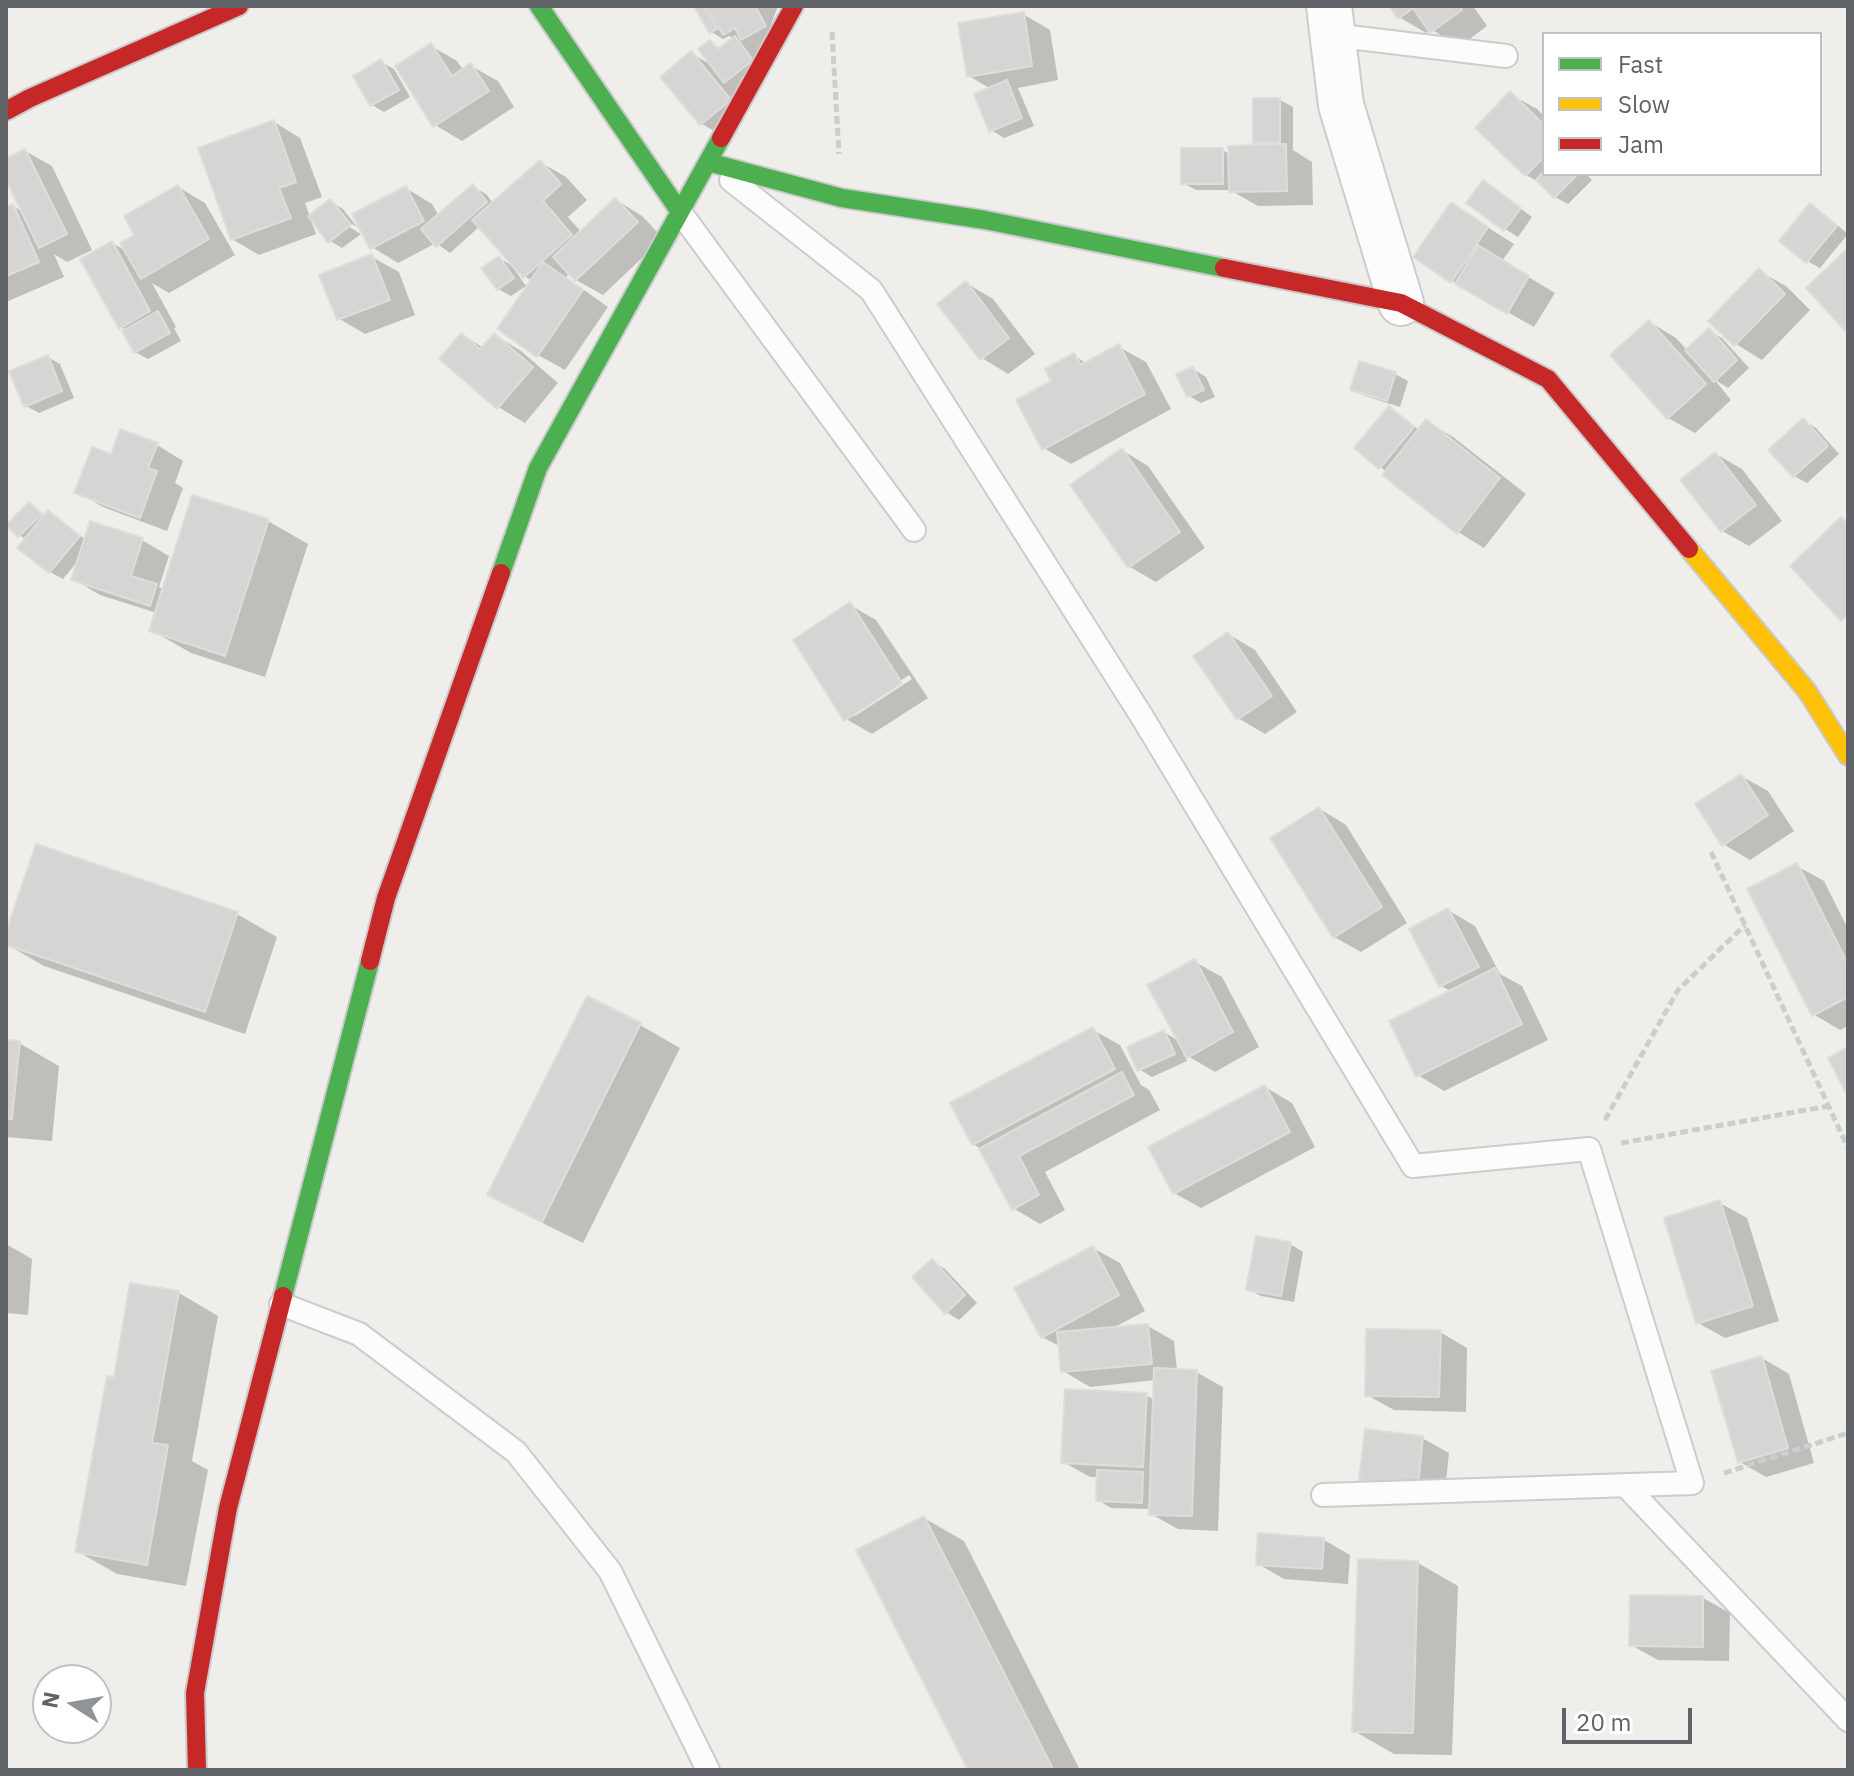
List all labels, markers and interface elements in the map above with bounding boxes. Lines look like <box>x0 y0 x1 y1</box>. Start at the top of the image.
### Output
legend <box>1542 32 1822 176</box>
text: Fast <box>1618 48 1663 80</box>
text: Slow <box>1618 88 1670 120</box>
text: Jam <box>1618 128 1664 160</box>
north arrow <box>32 1664 112 1744</box>
text: N <box>34 1689 66 1710</box>
scale bar <box>1566 1692 1696 1742</box>
text: 20 m <box>1576 1706 1631 1738</box>

